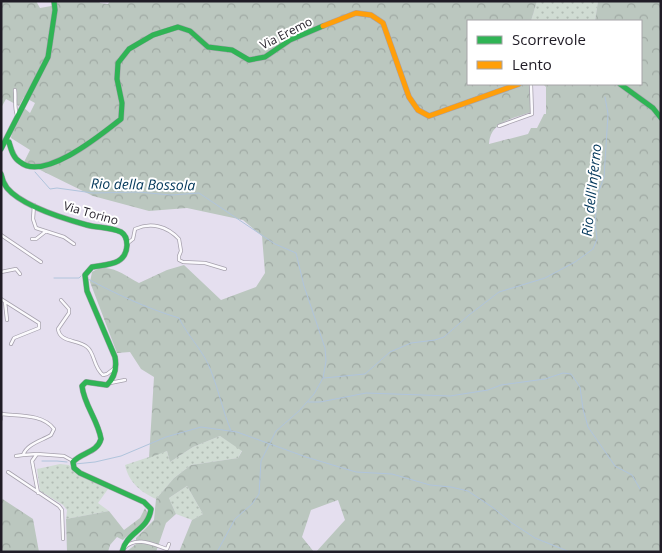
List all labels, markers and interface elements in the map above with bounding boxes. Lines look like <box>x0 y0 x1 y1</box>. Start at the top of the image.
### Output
street label: Via Eremo <box>257 13 315 53</box>
legend <box>467 20 642 85</box>
text: Scorrevole <box>512 29 586 49</box>
text: Lento <box>512 54 552 74</box>
water label: Rio dell'Inferno <box>577 143 605 237</box>
water label: Rio della Bossola <box>91 174 195 194</box>
street label: Via Torino <box>62 197 120 229</box>

